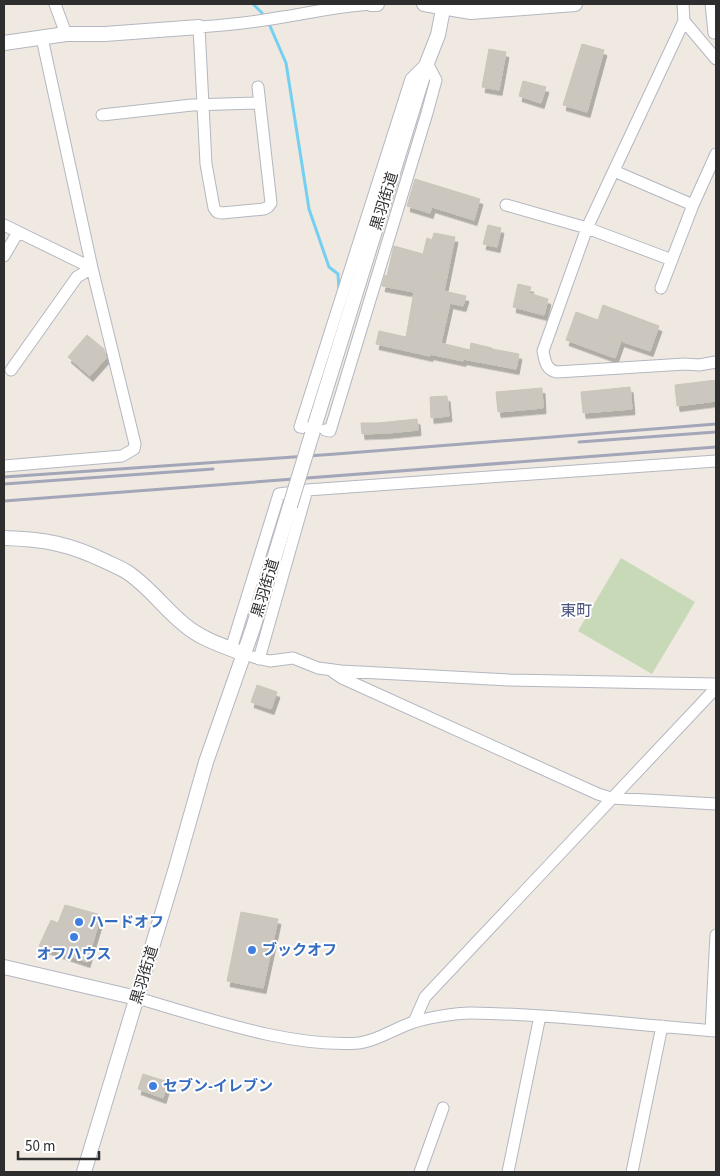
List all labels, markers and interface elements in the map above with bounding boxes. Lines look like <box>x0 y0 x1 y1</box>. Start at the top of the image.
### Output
street label: 黒羽街道 <box>366 169 403 233</box>
street label: 黒羽街道 <box>247 556 284 620</box>
district label: 東町 <box>560 600 592 622</box>
place label: ハードオフ <box>89 912 164 933</box>
marker: ハードオフ <box>73 916 85 928</box>
marker: オフハウス <box>68 931 80 943</box>
place label: ブックオフ <box>262 940 337 961</box>
street label: 黒羽街道 <box>126 943 163 1007</box>
place label: オフハウス <box>36 944 112 965</box>
marker: ブックオフ <box>246 944 258 956</box>
place label: セブン-イレブン <box>163 1076 273 1097</box>
marker: セブン-イレブン <box>147 1080 159 1092</box>
scale bar <box>18 1128 99 1160</box>
text: 50 m <box>25 1136 55 1157</box>

